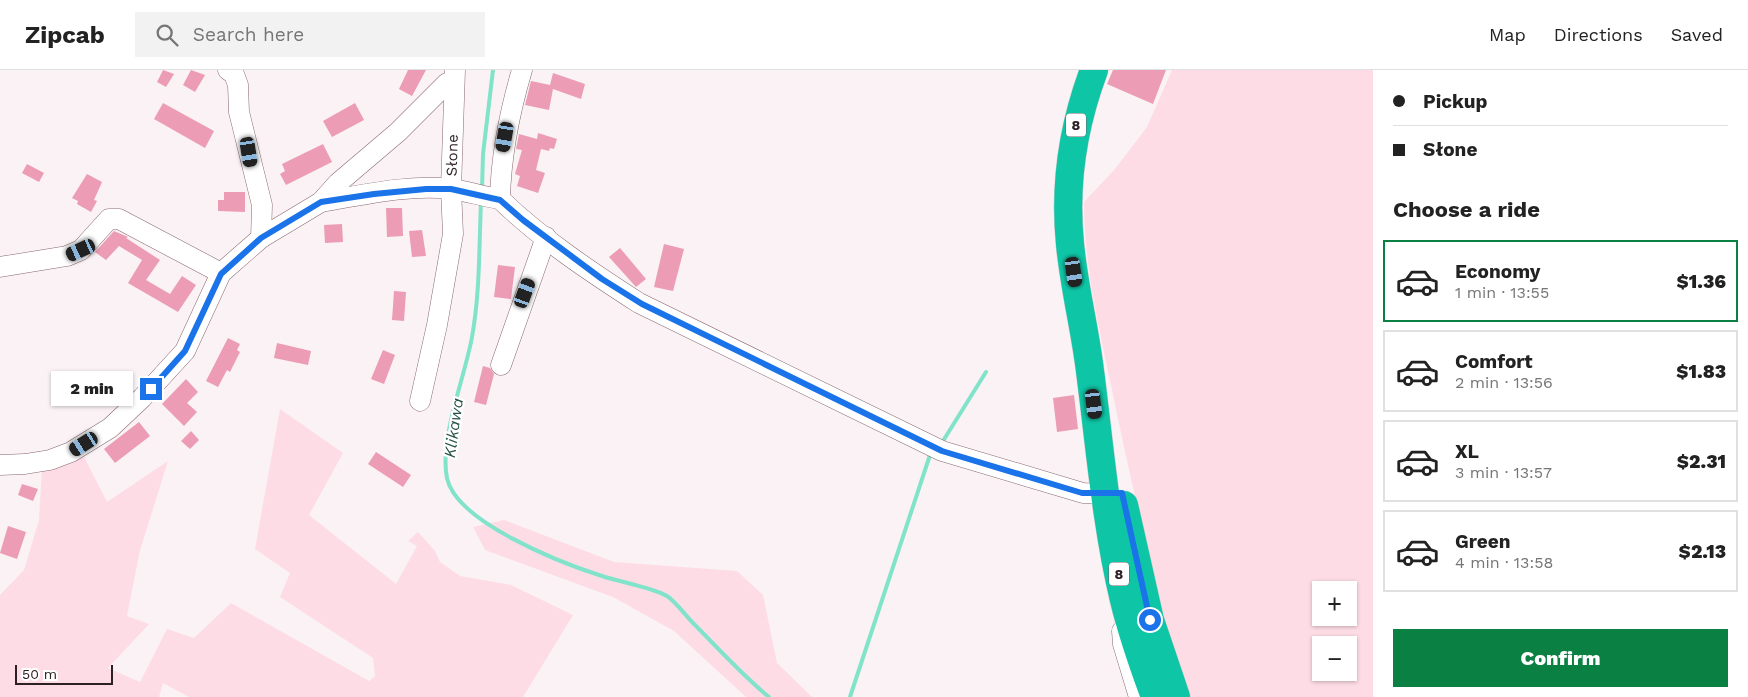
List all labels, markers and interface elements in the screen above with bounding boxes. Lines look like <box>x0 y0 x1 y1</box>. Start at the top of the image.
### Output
search box <box>135 12 485 57</box>
text: Zipcab <box>25 21 105 49</box>
icon: search <box>153 21 181 49</box>
text: Search here <box>193 23 304 46</box>
text: Map <box>1489 24 1526 45</box>
text: Directions <box>1554 24 1643 45</box>
text: Saved <box>1671 24 1723 45</box>
text: Pickup <box>1423 90 1487 113</box>
road number: 8 <box>1066 114 1086 136</box>
car <box>495 121 514 153</box>
street label: Słone <box>442 134 462 177</box>
car <box>239 136 258 168</box>
text: Słone <box>1423 138 1477 161</box>
text: Choose a ride <box>1393 197 1540 222</box>
car <box>64 237 97 263</box>
car <box>1064 256 1083 288</box>
icon: car <box>1395 259 1440 304</box>
text: Economy <box>1455 260 1540 283</box>
text: $1.36 <box>1676 270 1726 293</box>
car <box>512 276 537 310</box>
text: 1 min · 13:55 <box>1455 283 1549 302</box>
icon: car <box>1395 349 1440 394</box>
text: Comfort <box>1455 350 1533 373</box>
text: $1.83 <box>1676 360 1726 383</box>
callout: 2 min <box>51 372 134 406</box>
text: 2 min · 13:56 <box>1455 373 1553 392</box>
route end <box>140 378 162 400</box>
text: 2 min <box>70 379 114 398</box>
car <box>1084 388 1103 420</box>
water label: Klikawa <box>440 397 467 459</box>
car <box>67 430 100 458</box>
icon: car <box>1395 439 1440 484</box>
text: XL <box>1455 440 1479 463</box>
text: $2.31 <box>1677 450 1726 473</box>
text: 3 min · 13:57 <box>1455 463 1552 482</box>
icon: car <box>1395 529 1440 574</box>
text: Green <box>1455 530 1511 553</box>
text: $2.13 <box>1679 540 1726 563</box>
text: 4 min · 13:58 <box>1455 553 1553 572</box>
road number: 8 <box>1109 562 1129 586</box>
map controls <box>1312 581 1357 681</box>
button: + <box>1312 581 1357 626</box>
route start <box>1139 609 1161 631</box>
button: Confirm <box>1393 629 1728 687</box>
button: − <box>1312 636 1357 681</box>
scale bar <box>15 662 112 685</box>
text: 50 m <box>22 666 57 682</box>

